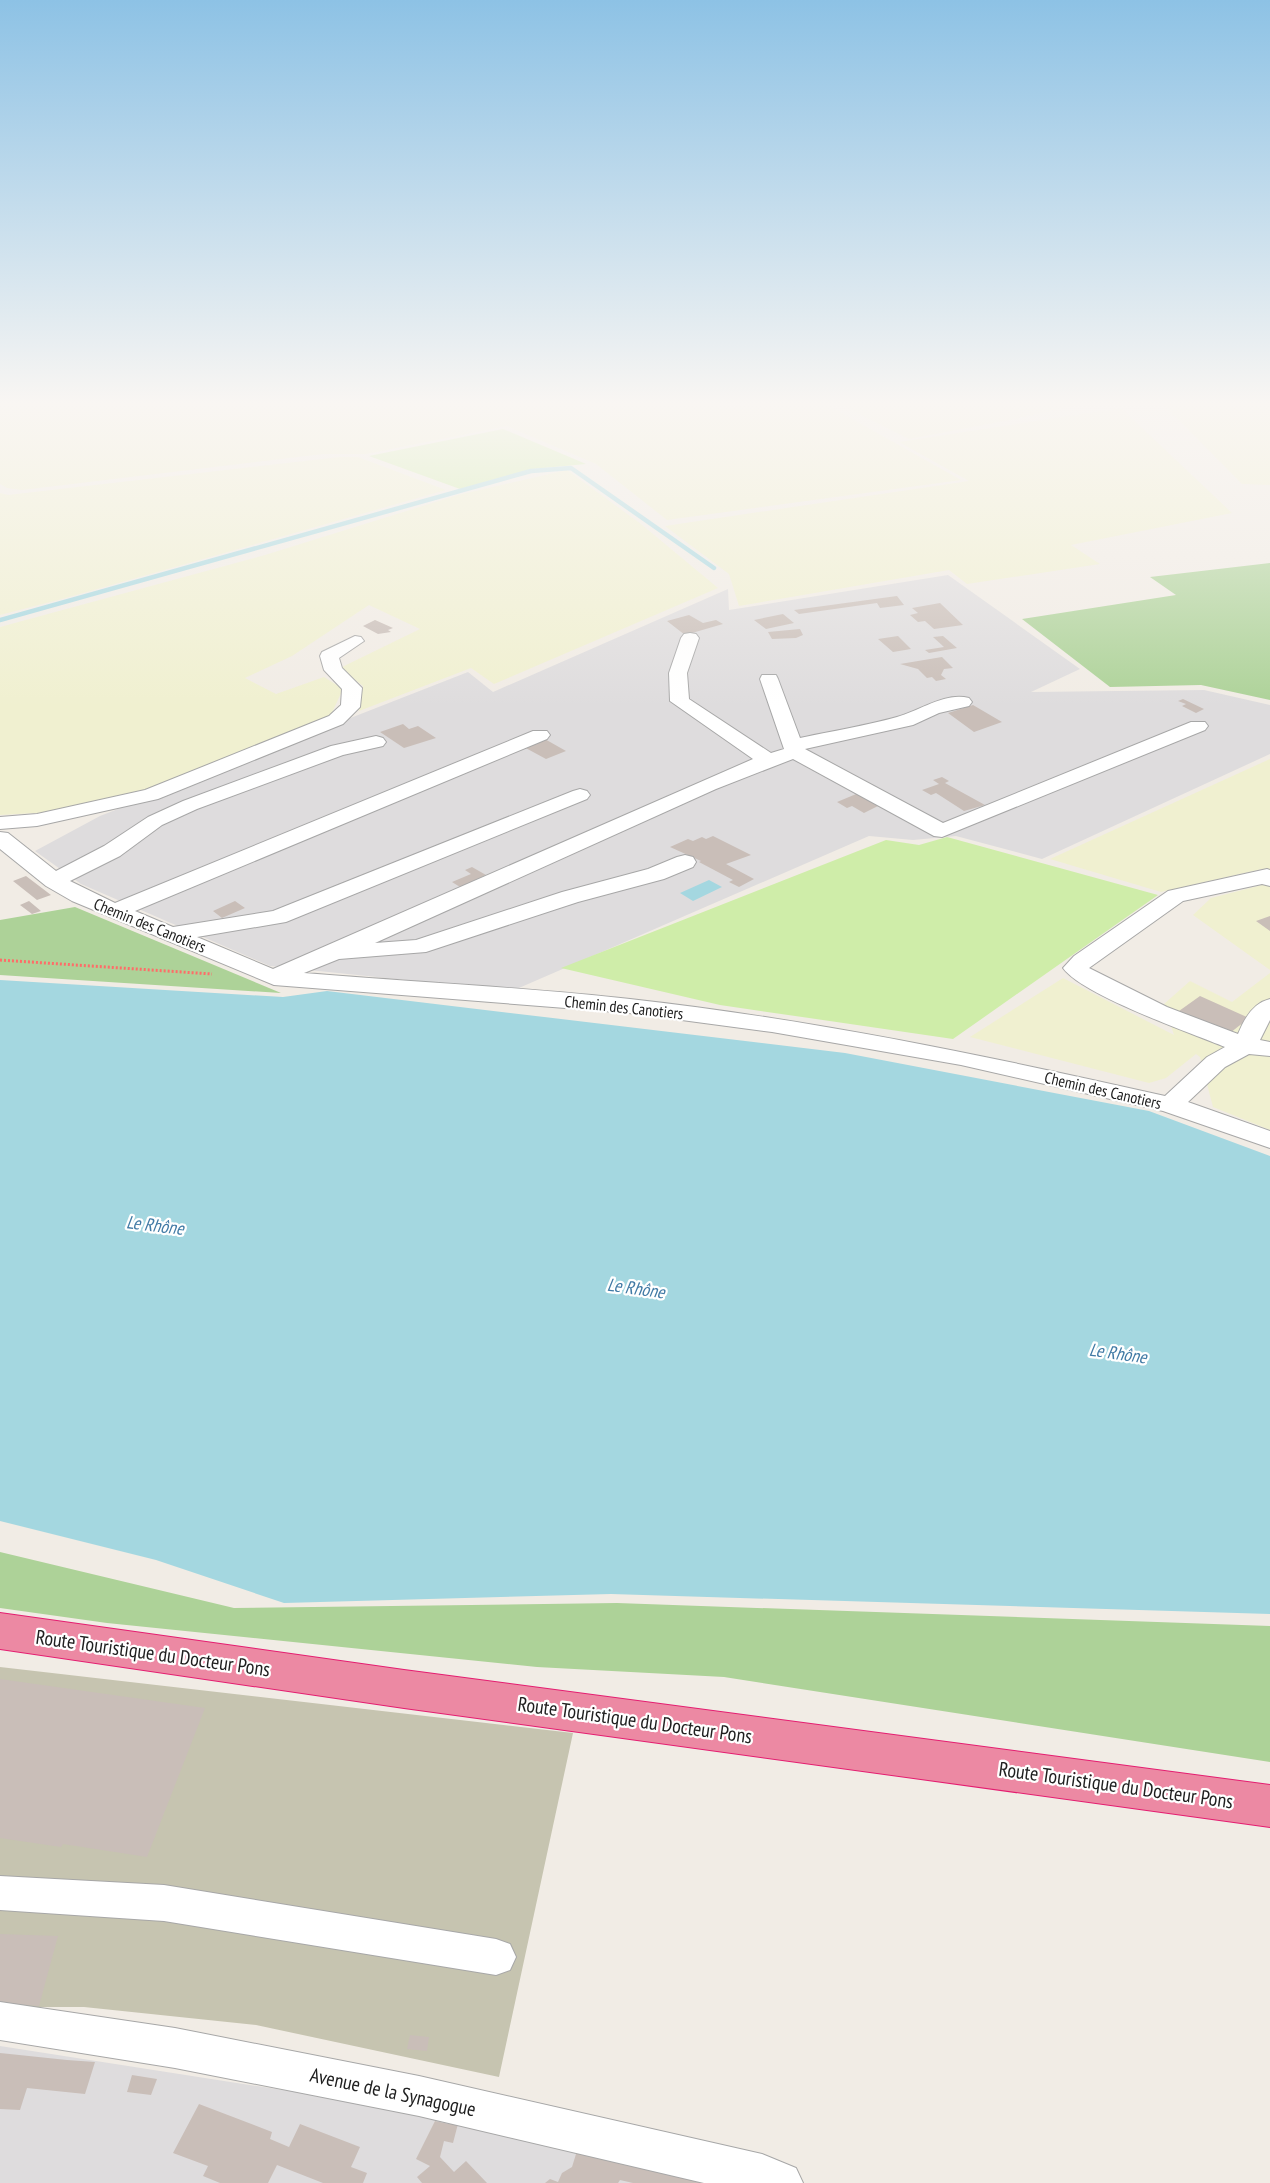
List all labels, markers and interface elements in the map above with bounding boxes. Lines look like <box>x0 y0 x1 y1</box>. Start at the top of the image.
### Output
street label: Chemin des Canotiers <box>91 893 209 957</box>
street label: Chemin des Canotiers <box>564 991 684 1023</box>
street label: Chemin des Canotiers <box>1043 1067 1163 1113</box>
water label: Le Rhône <box>125 1210 187 1240</box>
water label: Le Rhône <box>606 1273 668 1304</box>
water label: Le Rhône <box>1088 1338 1150 1369</box>
street label: Route Touristique du Docteur Pons <box>34 1624 272 1682</box>
street label: Route Touristique du Docteur Pons <box>516 1691 754 1749</box>
street label: Route Touristique du Docteur Pons <box>997 1756 1235 1814</box>
street label: Avenue de la Synagogue <box>308 2062 478 2122</box>

